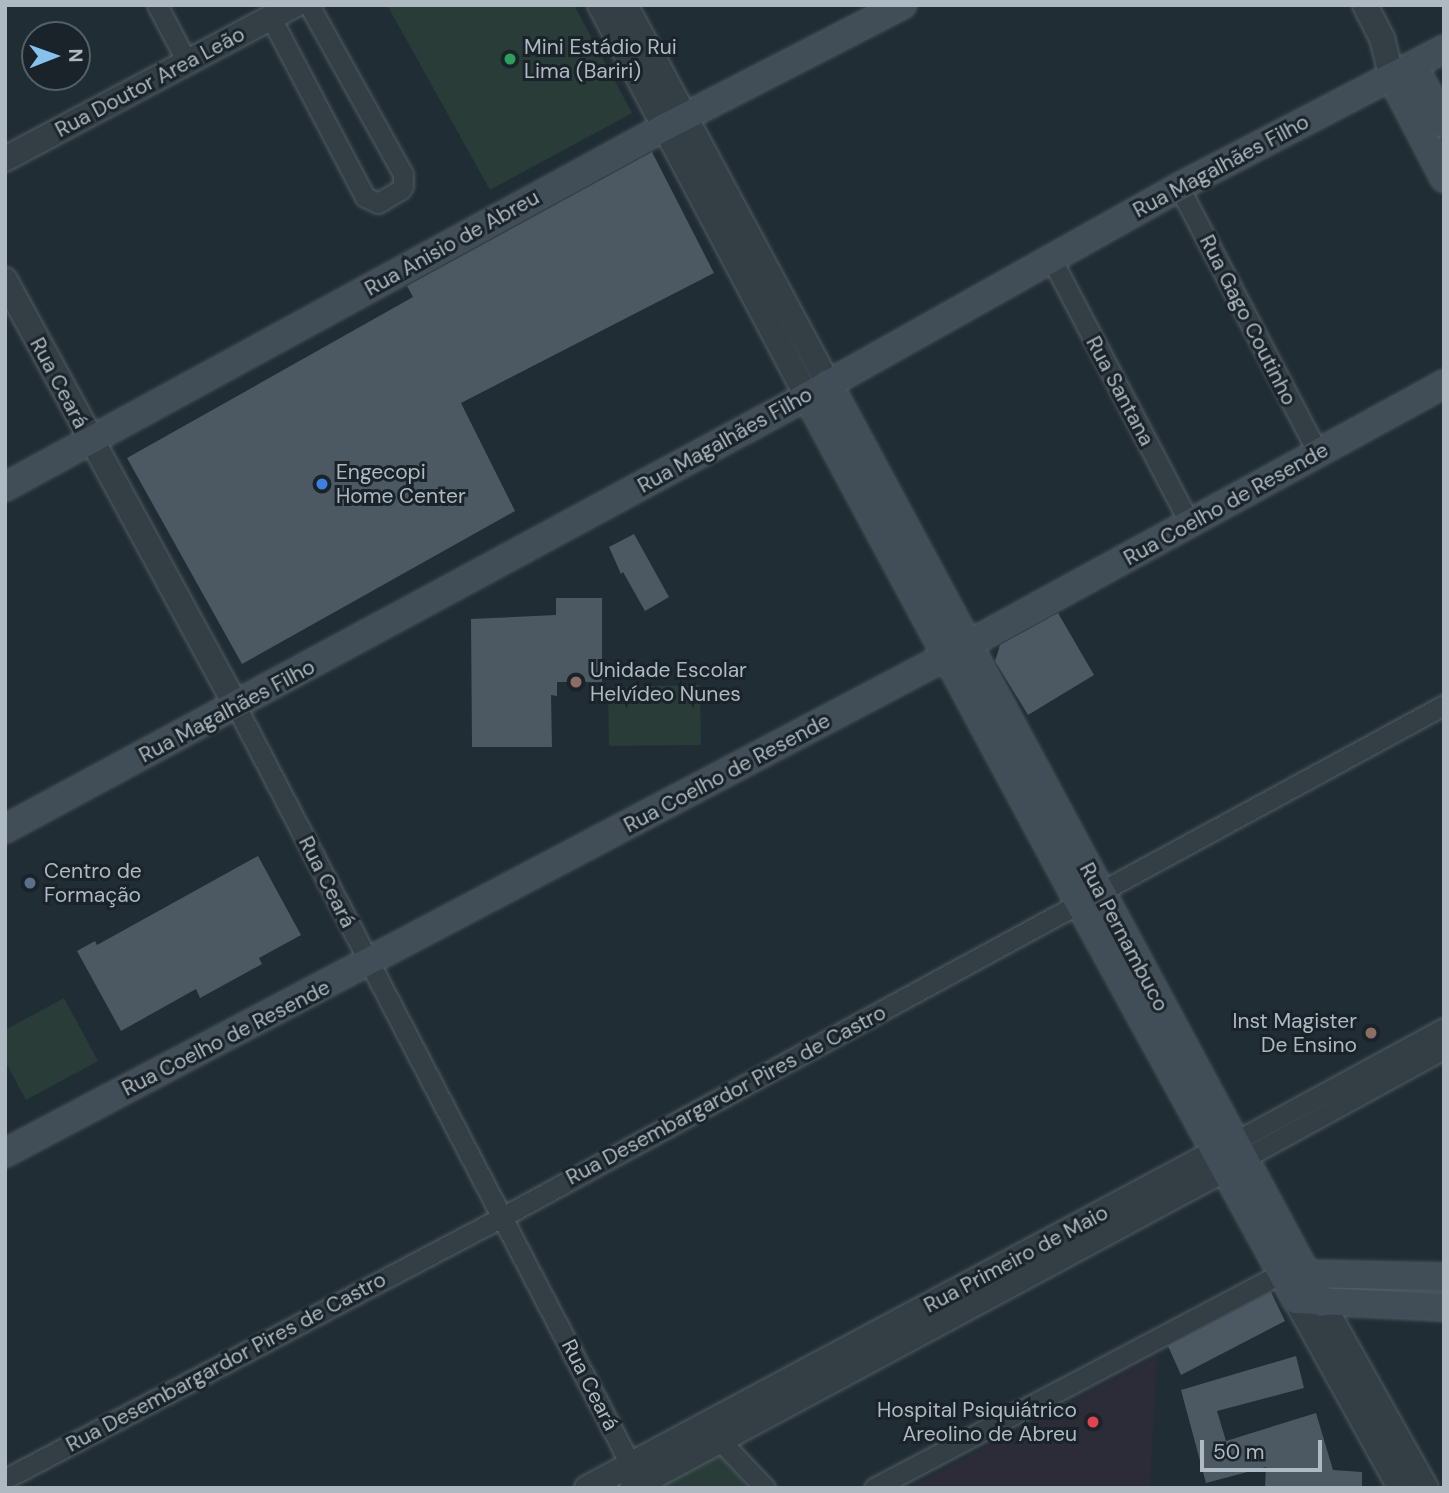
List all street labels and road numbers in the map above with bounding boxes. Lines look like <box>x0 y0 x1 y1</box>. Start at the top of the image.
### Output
street label: Rua Doutor Area Leão <box>51 21 249 143</box>
street label: Rua Magalhães Filho <box>1129 109 1313 223</box>
street label: Rua Anisio de Abreu <box>360 185 544 301</box>
street label: Rua Gago Coutinho <box>1194 231 1302 409</box>
street label: Rua Santana <box>1081 332 1159 450</box>
street label: Rua Ceará <box>25 333 93 433</box>
street label: Rua Magalhães Filho <box>633 382 817 498</box>
street label: Rua Coelho de Resende <box>1119 437 1333 571</box>
street label: Rua Magalhães Filho <box>135 654 319 768</box>
street label: Rua Coelho de Resende <box>620 708 834 838</box>
street label: Rua Ceará <box>293 832 361 932</box>
street label: Rua Pernambuco <box>1074 858 1174 1016</box>
street label: Rua Coelho de Resende <box>118 975 334 1101</box>
street label: Rua Desembargardor Pires de Castro <box>562 1000 890 1190</box>
street label: Rua Primeiro de Maio <box>920 1200 1112 1318</box>
street label: Rua Desembargardor Pires de Castro <box>62 1267 390 1457</box>
street label: Rua Ceará <box>556 1335 624 1435</box>

